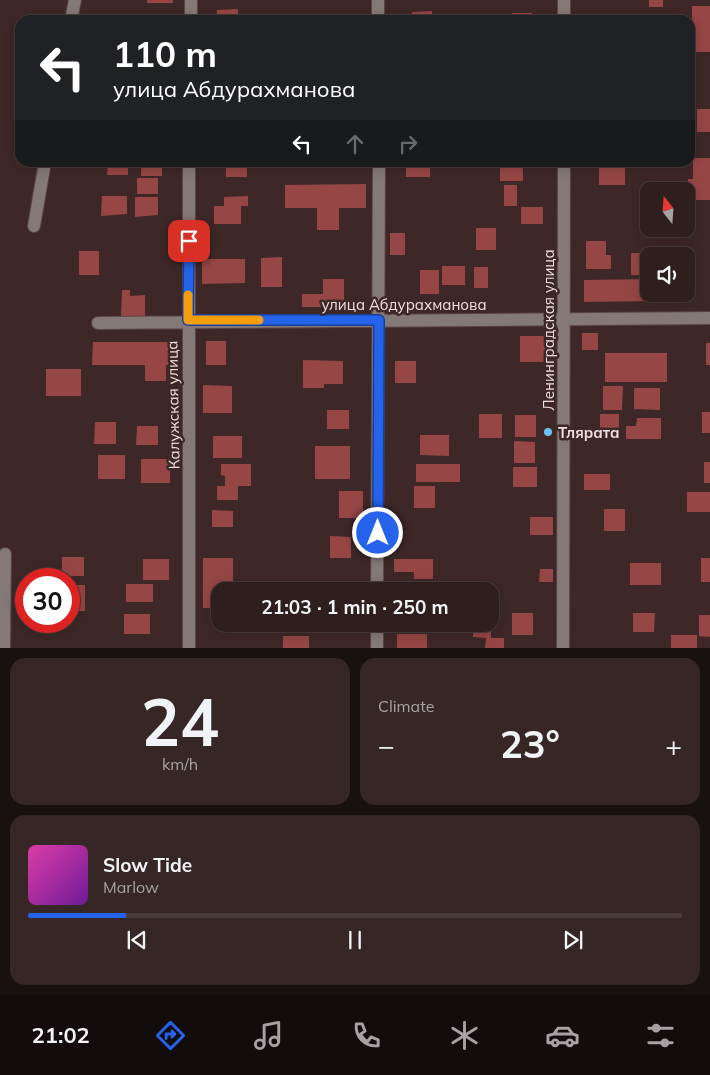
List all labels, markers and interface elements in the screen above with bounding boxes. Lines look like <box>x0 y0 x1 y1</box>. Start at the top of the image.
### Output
text: 110 m <box>113 32 217 76</box>
icon: left <box>30 35 95 100</box>
text: улица Абдурахманова <box>113 75 355 103</box>
icon: left <box>288 130 316 158</box>
icon: ahead <box>341 130 369 158</box>
icon: right <box>394 130 422 158</box>
north arrow <box>640 182 695 238</box>
map controls <box>640 182 695 302</box>
pin <box>168 220 210 262</box>
icon: arrive <box>175 227 203 255</box>
button: sound <box>640 247 695 302</box>
street label: Ленинградская улица <box>539 249 558 411</box>
street label: улица Абдурахманова <box>321 295 487 314</box>
street label: Калужская улица <box>162 340 184 470</box>
place label: Тлярата <box>558 423 620 442</box>
marker: Тлярата <box>542 426 554 438</box>
position arrow <box>351 506 403 558</box>
speed limit sign: 30 <box>15 568 80 633</box>
text: 21:03 · 1 min · 250 m <box>261 595 449 619</box>
text: 24 <box>141 681 219 762</box>
text: Climate <box>378 696 434 716</box>
text: 23° <box>500 720 560 768</box>
text: − <box>378 728 395 763</box>
text: + <box>665 728 682 763</box>
text: km/h <box>162 754 198 774</box>
text: Slow Tide <box>103 853 192 877</box>
text: Marlow <box>103 877 159 897</box>
icon: previous <box>123 926 151 954</box>
icon: pause <box>341 926 369 954</box>
icon: next <box>559 926 587 954</box>
icon: directions <box>153 1018 188 1053</box>
icon: music <box>251 1018 286 1053</box>
icon: phone <box>349 1018 384 1053</box>
icon: climate <box>447 1018 482 1053</box>
icon: car <box>545 1018 580 1053</box>
icon: filters <box>643 1018 678 1053</box>
text: 21:02 <box>32 1021 90 1049</box>

